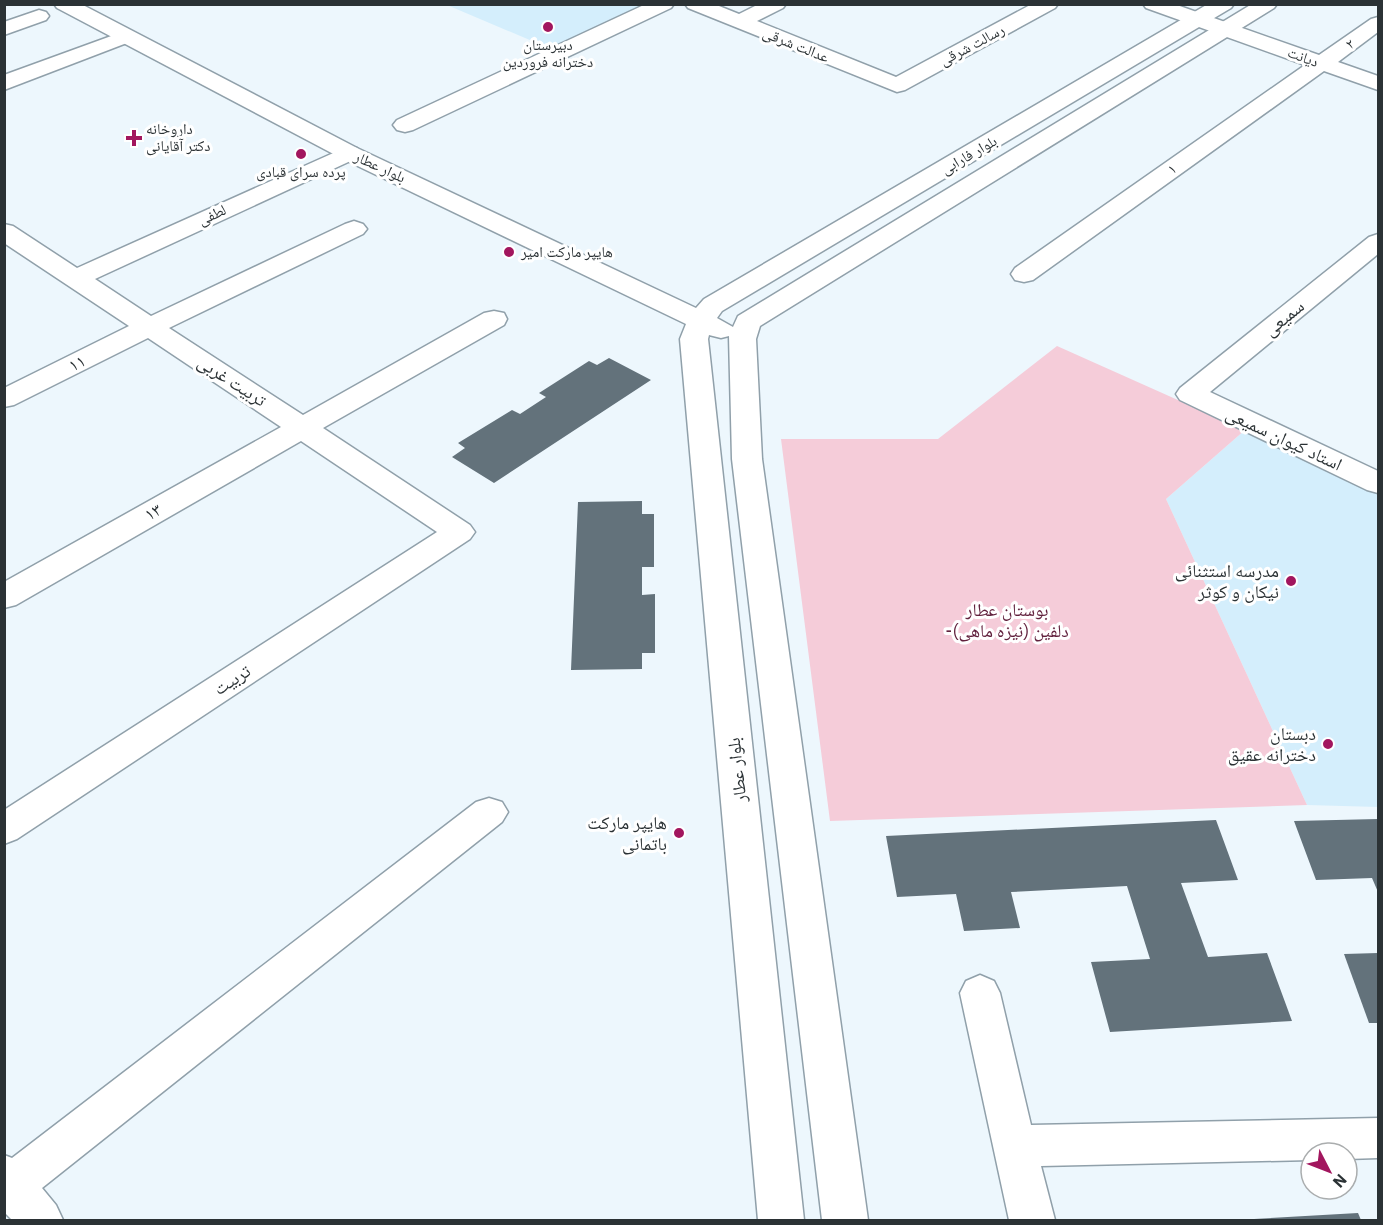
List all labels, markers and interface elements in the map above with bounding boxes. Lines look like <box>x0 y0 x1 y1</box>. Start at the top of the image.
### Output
street label: رسالت شرقی <box>936 19 1008 70</box>
marker: دبیرستان دخترانه فروردین <box>541 20 555 34</box>
street label: عدالت شرقی <box>760 23 832 67</box>
street label: ۲ <box>1341 34 1358 53</box>
place label: دبیرستان دخترانه فروردین <box>503 35 593 72</box>
street label: دیانت <box>1285 42 1321 71</box>
place label: داروخانه دکتر آقایانی <box>146 119 210 156</box>
marker: داروخانه دکتر آقایانی <box>127 131 141 145</box>
street label: بلوار فارابی <box>937 131 1001 179</box>
street label: بلوار عطار <box>351 146 409 187</box>
marker: پرده سرای قبادی <box>294 147 308 161</box>
street label: ۱ <box>1163 159 1180 178</box>
place label: پرده سرای قبادی <box>256 162 346 182</box>
street label: لطفی <box>195 200 229 230</box>
place label: هایپر مارکت امیر <box>520 242 613 261</box>
marker: هایپر مارکت امیر <box>502 245 516 259</box>
street label: سمیعی <box>1259 294 1309 341</box>
street label: ۱۱ <box>64 349 89 376</box>
street label: تربیت غربی <box>194 350 271 411</box>
street label: استاد کیوان سمیعی <box>1222 402 1346 476</box>
street label: ۱۳ <box>140 498 166 526</box>
place label: مدرسه استثنائی نیکان و کوثر <box>1175 559 1279 603</box>
marker: مدرسه استثنائی نیکان و کوثر <box>1284 574 1298 588</box>
park label: بوستان عطار -دلفین (نیزه ماهی) <box>945 598 1069 642</box>
street label: تربیت <box>209 659 255 700</box>
place label: دبستان دخترانه عقیق <box>1228 722 1316 766</box>
street label: بلوار عطار <box>722 736 751 805</box>
marker: دبستان دخترانه عقیق <box>1321 737 1335 751</box>
place label: هایپر مارکت باتمانی <box>587 811 667 855</box>
marker: هایپر مارکت باتمانی <box>672 826 686 840</box>
north arrow <box>1299 1141 1359 1201</box>
text: N <box>1329 1170 1351 1192</box>

